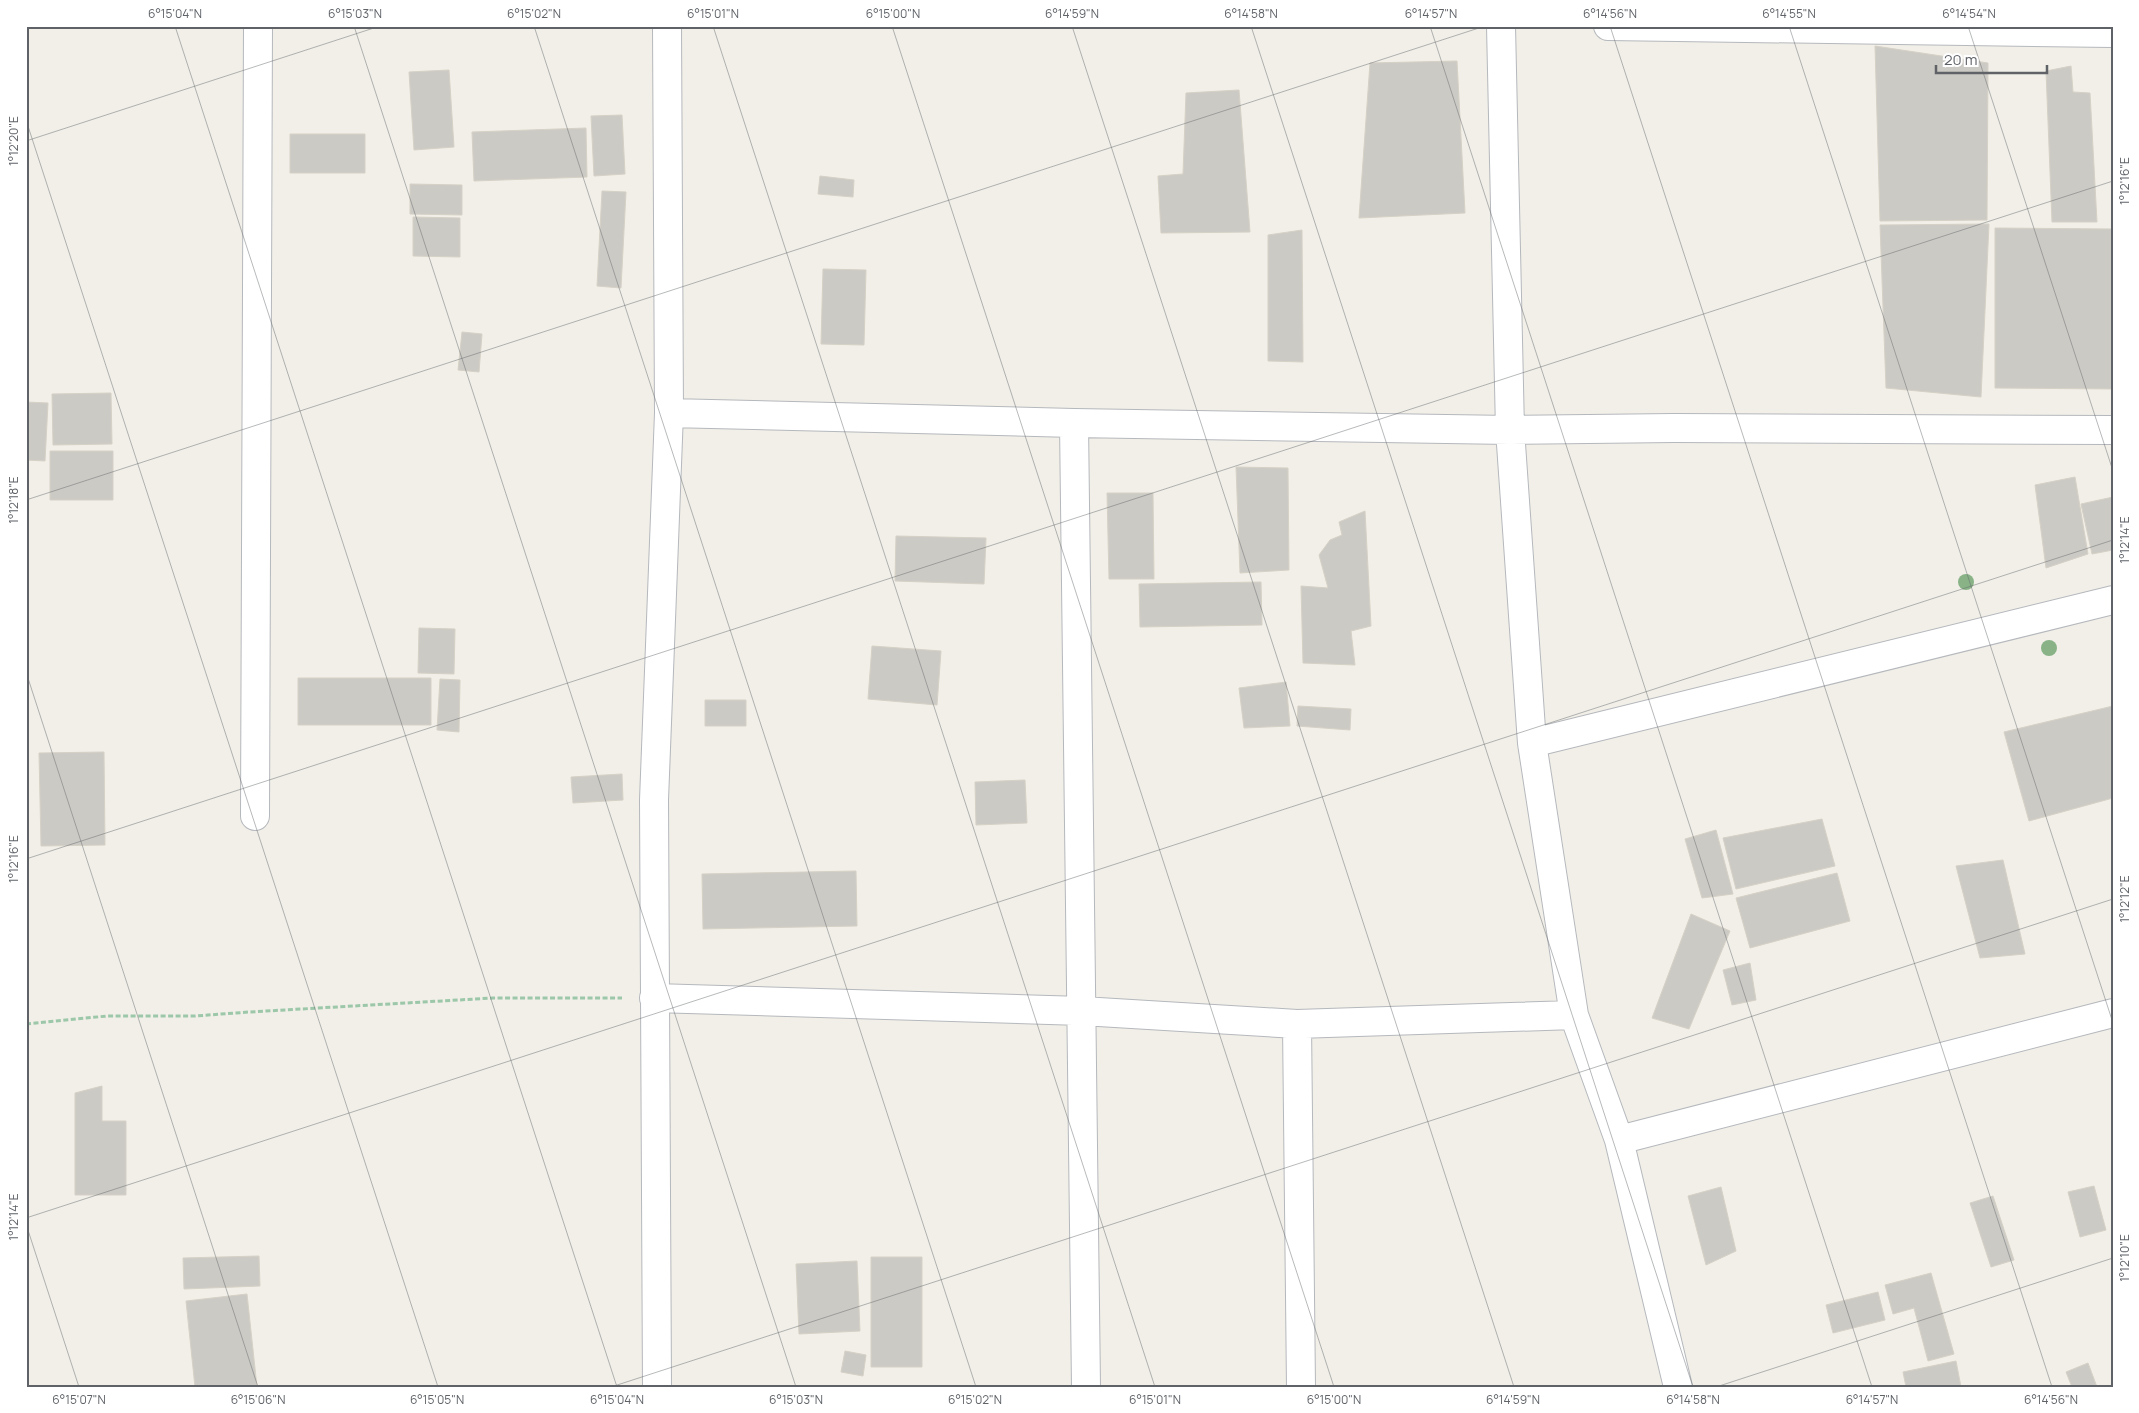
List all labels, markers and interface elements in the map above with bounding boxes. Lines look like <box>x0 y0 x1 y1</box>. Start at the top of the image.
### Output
text: 6°15'04"N <box>148 5 202 22</box>
text: 6°15'03"N <box>328 5 382 22</box>
text: 6°15'02"N <box>507 5 561 22</box>
text: 6°15'01"N <box>687 5 739 22</box>
text: 6°15'00"N <box>866 5 920 22</box>
text: 6°14'59"N <box>1045 5 1099 22</box>
text: 6°14'58"N <box>1224 5 1278 22</box>
text: 6°14'57"N <box>1405 5 1457 22</box>
text: 6°14'56"N <box>1583 5 1637 22</box>
text: 6°14'55"N <box>1762 5 1816 22</box>
text: 6°14'54"N <box>1942 5 1996 22</box>
scale bar <box>1936 42 2048 74</box>
text: 20 m <box>1944 49 1977 70</box>
text: 1°12'20"E <box>5 116 22 166</box>
text: 1°12'16"E <box>2116 157 2133 205</box>
text: 1°12'18"E <box>5 476 22 524</box>
text: 1°12'14"E <box>2116 516 2133 564</box>
text: 1°12'16"E <box>5 835 22 883</box>
text: 1°12'12"E <box>2116 875 2133 923</box>
text: 1°12'14"E <box>5 1193 22 1241</box>
text: 1°12'10"E <box>2116 1234 2133 1282</box>
text: 6°15'07"N <box>52 1391 106 1408</box>
text: 6°15'06"N <box>231 1391 285 1408</box>
text: 6°15'05"N <box>410 1391 464 1408</box>
text: 6°15'04"N <box>590 1391 644 1408</box>
text: 6°15'03"N <box>769 1391 823 1408</box>
text: 6°15'02"N <box>948 1391 1002 1408</box>
text: 6°15'01"N <box>1129 1391 1181 1408</box>
text: 6°15'00"N <box>1307 1391 1361 1408</box>
text: 6°14'59"N <box>1486 1391 1540 1408</box>
text: 6°14'58"N <box>1666 1391 1720 1408</box>
text: 6°14'57"N <box>1846 1391 1898 1408</box>
text: 6°14'56"N <box>2024 1391 2078 1408</box>

